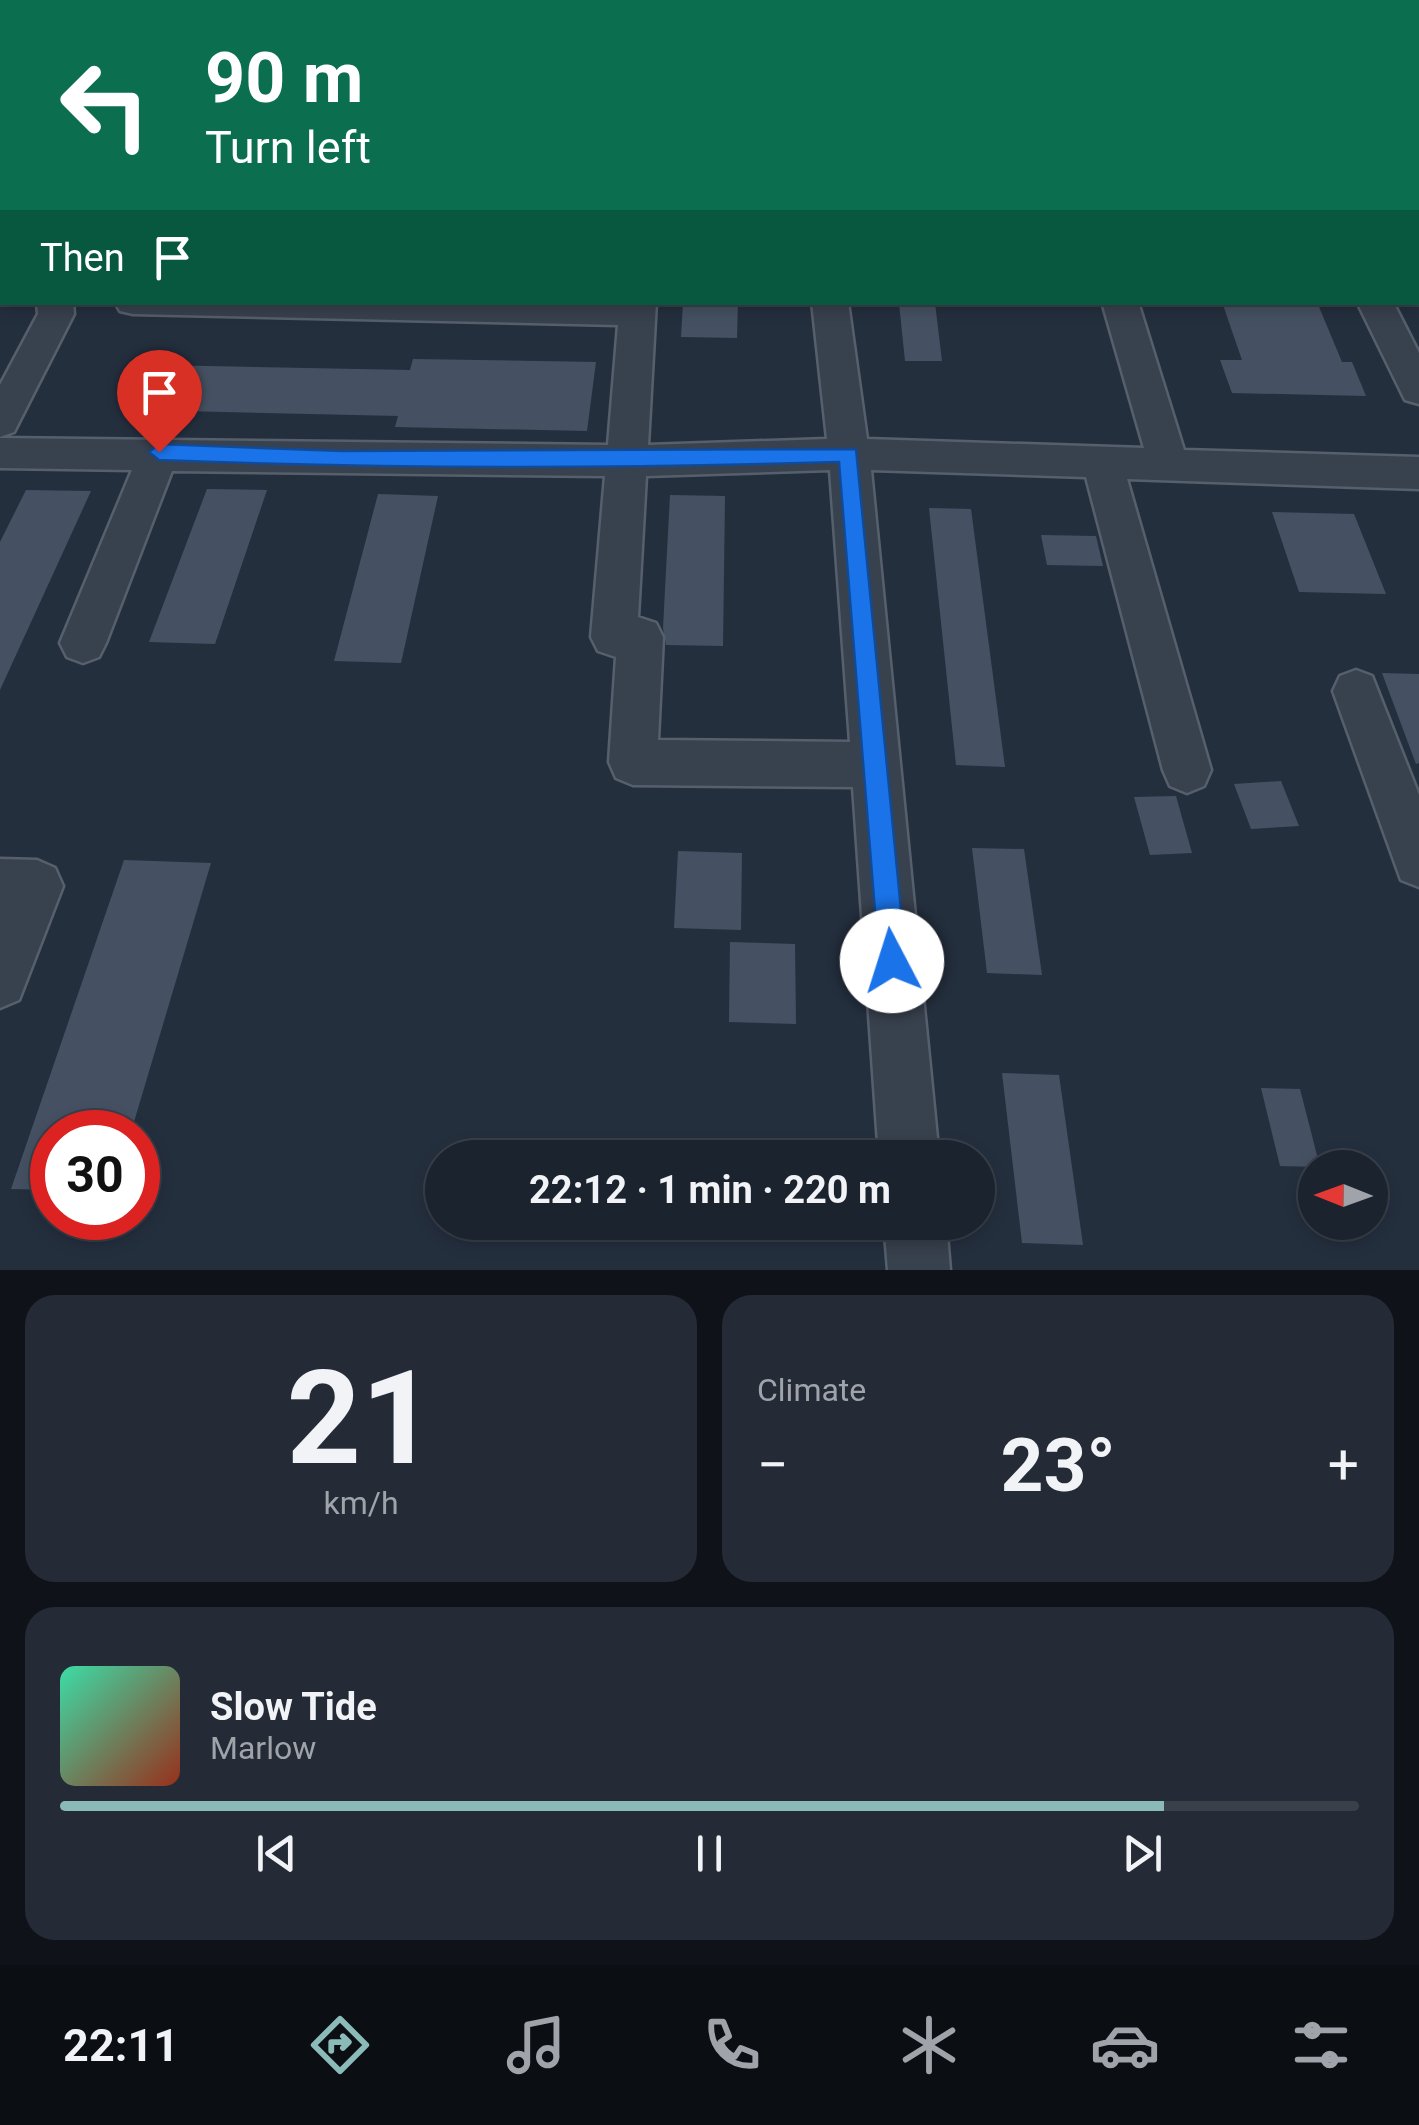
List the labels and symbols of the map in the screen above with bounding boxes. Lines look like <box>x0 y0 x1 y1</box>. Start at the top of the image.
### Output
pin <box>117 350 202 453</box>
position arrow <box>840 909 944 1013</box>
speed limit sign: 30 <box>30 1110 160 1240</box>
north arrow <box>1298 1150 1388 1240</box>

